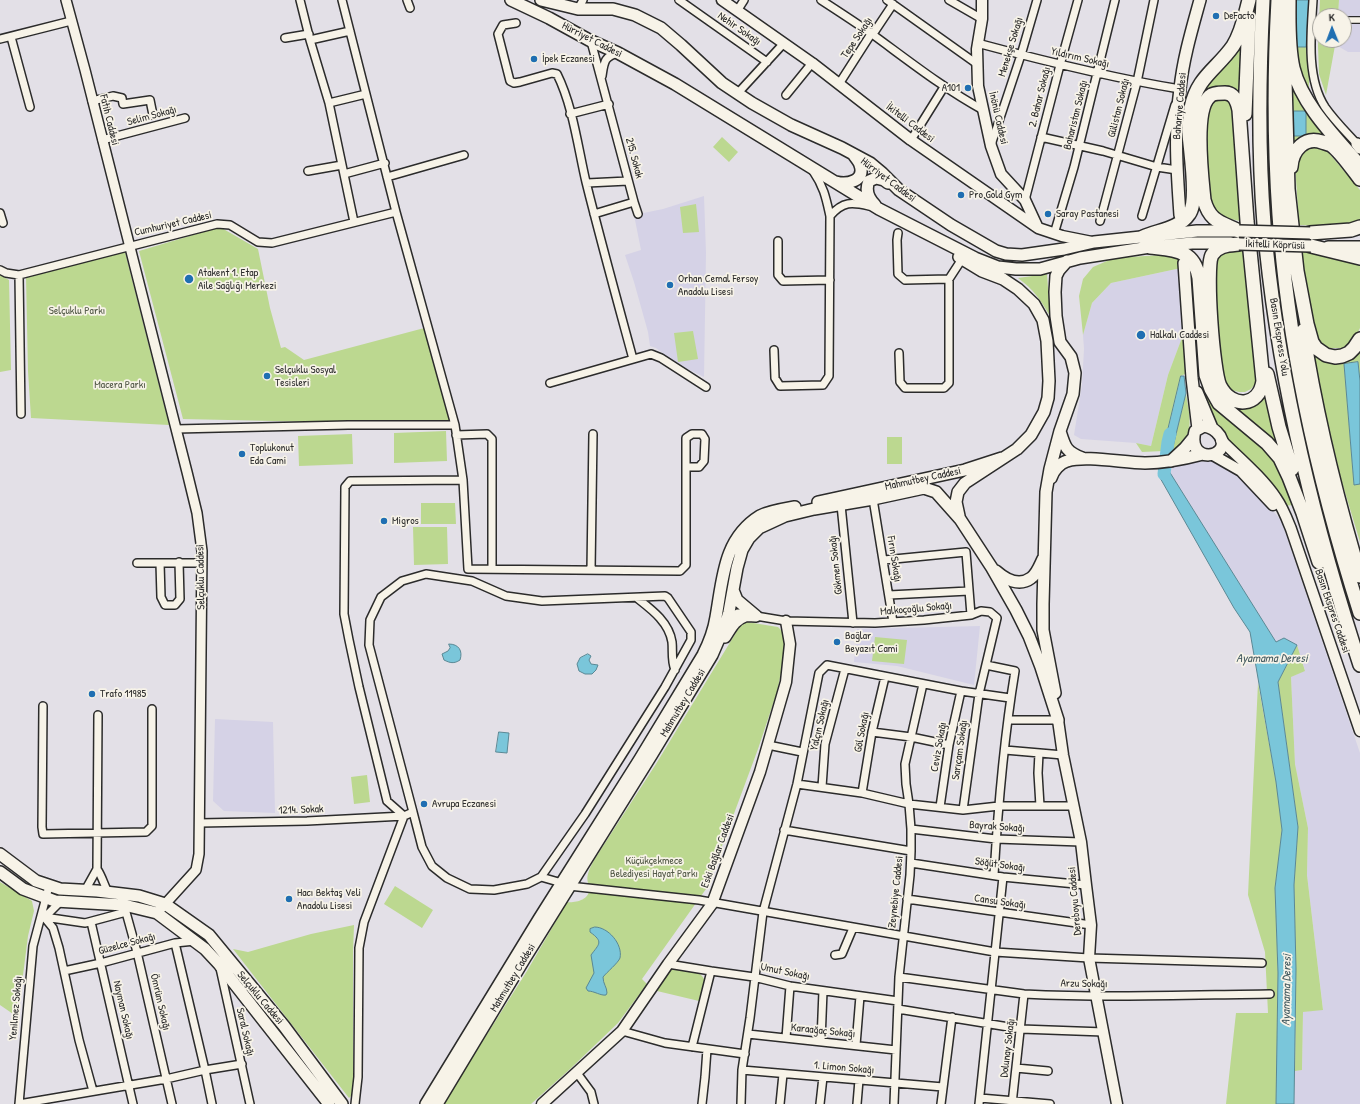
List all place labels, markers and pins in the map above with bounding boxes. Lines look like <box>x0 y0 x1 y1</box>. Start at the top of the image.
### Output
place label: DeFacto <box>1224 9 1255 23</box>
marker: DeFacto <box>1211 11 1221 21</box>
place label: İpek Eczanesi <box>542 52 595 66</box>
marker: İpek Eczanesi <box>529 54 539 64</box>
place label: A101 <box>942 81 960 95</box>
marker: A101 <box>963 83 973 93</box>
place label: Pro Gold Gym <box>969 188 1022 202</box>
marker: Pro Gold Gym <box>956 190 966 200</box>
place label: Saray Pastanesi <box>1056 207 1119 221</box>
marker: Saray Pastanesi <box>1043 209 1053 219</box>
place label: Atakent 1. Etap Aile Sağlığı Merkezi <box>198 266 276 292</box>
place label: Orhan Cemal Fersoy Anadolu Lisesi <box>678 272 758 298</box>
marker: Atakent 1. Etap Aile Sağlığı Merkezi <box>183 273 195 285</box>
marker: Orhan Cemal Fersoy Anadolu Lisesi <box>665 280 675 290</box>
place label: Halkalı Caddesi <box>1150 328 1209 342</box>
marker: Halkalı Caddesi <box>1135 329 1147 341</box>
place label: Selçuklu Sosyal Tesisleri <box>275 363 336 389</box>
marker: Selçuklu Sosyal Tesisleri <box>262 371 272 381</box>
place label: Toplukonut Eda Cami <box>250 441 294 467</box>
marker: Toplukonut Eda Cami <box>237 449 247 459</box>
place label: Migros <box>392 514 419 528</box>
marker: Migros <box>379 516 389 526</box>
place label: Bağlar Beyazıt Cami <box>845 629 898 655</box>
marker: Bağlar Beyazıt Cami <box>832 637 842 647</box>
place label: Trafo 11985 <box>100 687 146 701</box>
marker: Trafo 11985 <box>87 689 97 699</box>
place label: Avrupa Eczanesi <box>432 797 496 811</box>
marker: Avrupa Eczanesi <box>419 799 429 809</box>
place label: Hacı Bektaş Veli Anadolu Lisesi <box>297 886 361 912</box>
marker: Hacı Bektaş Veli Anadolu Lisesi <box>284 894 294 904</box>

